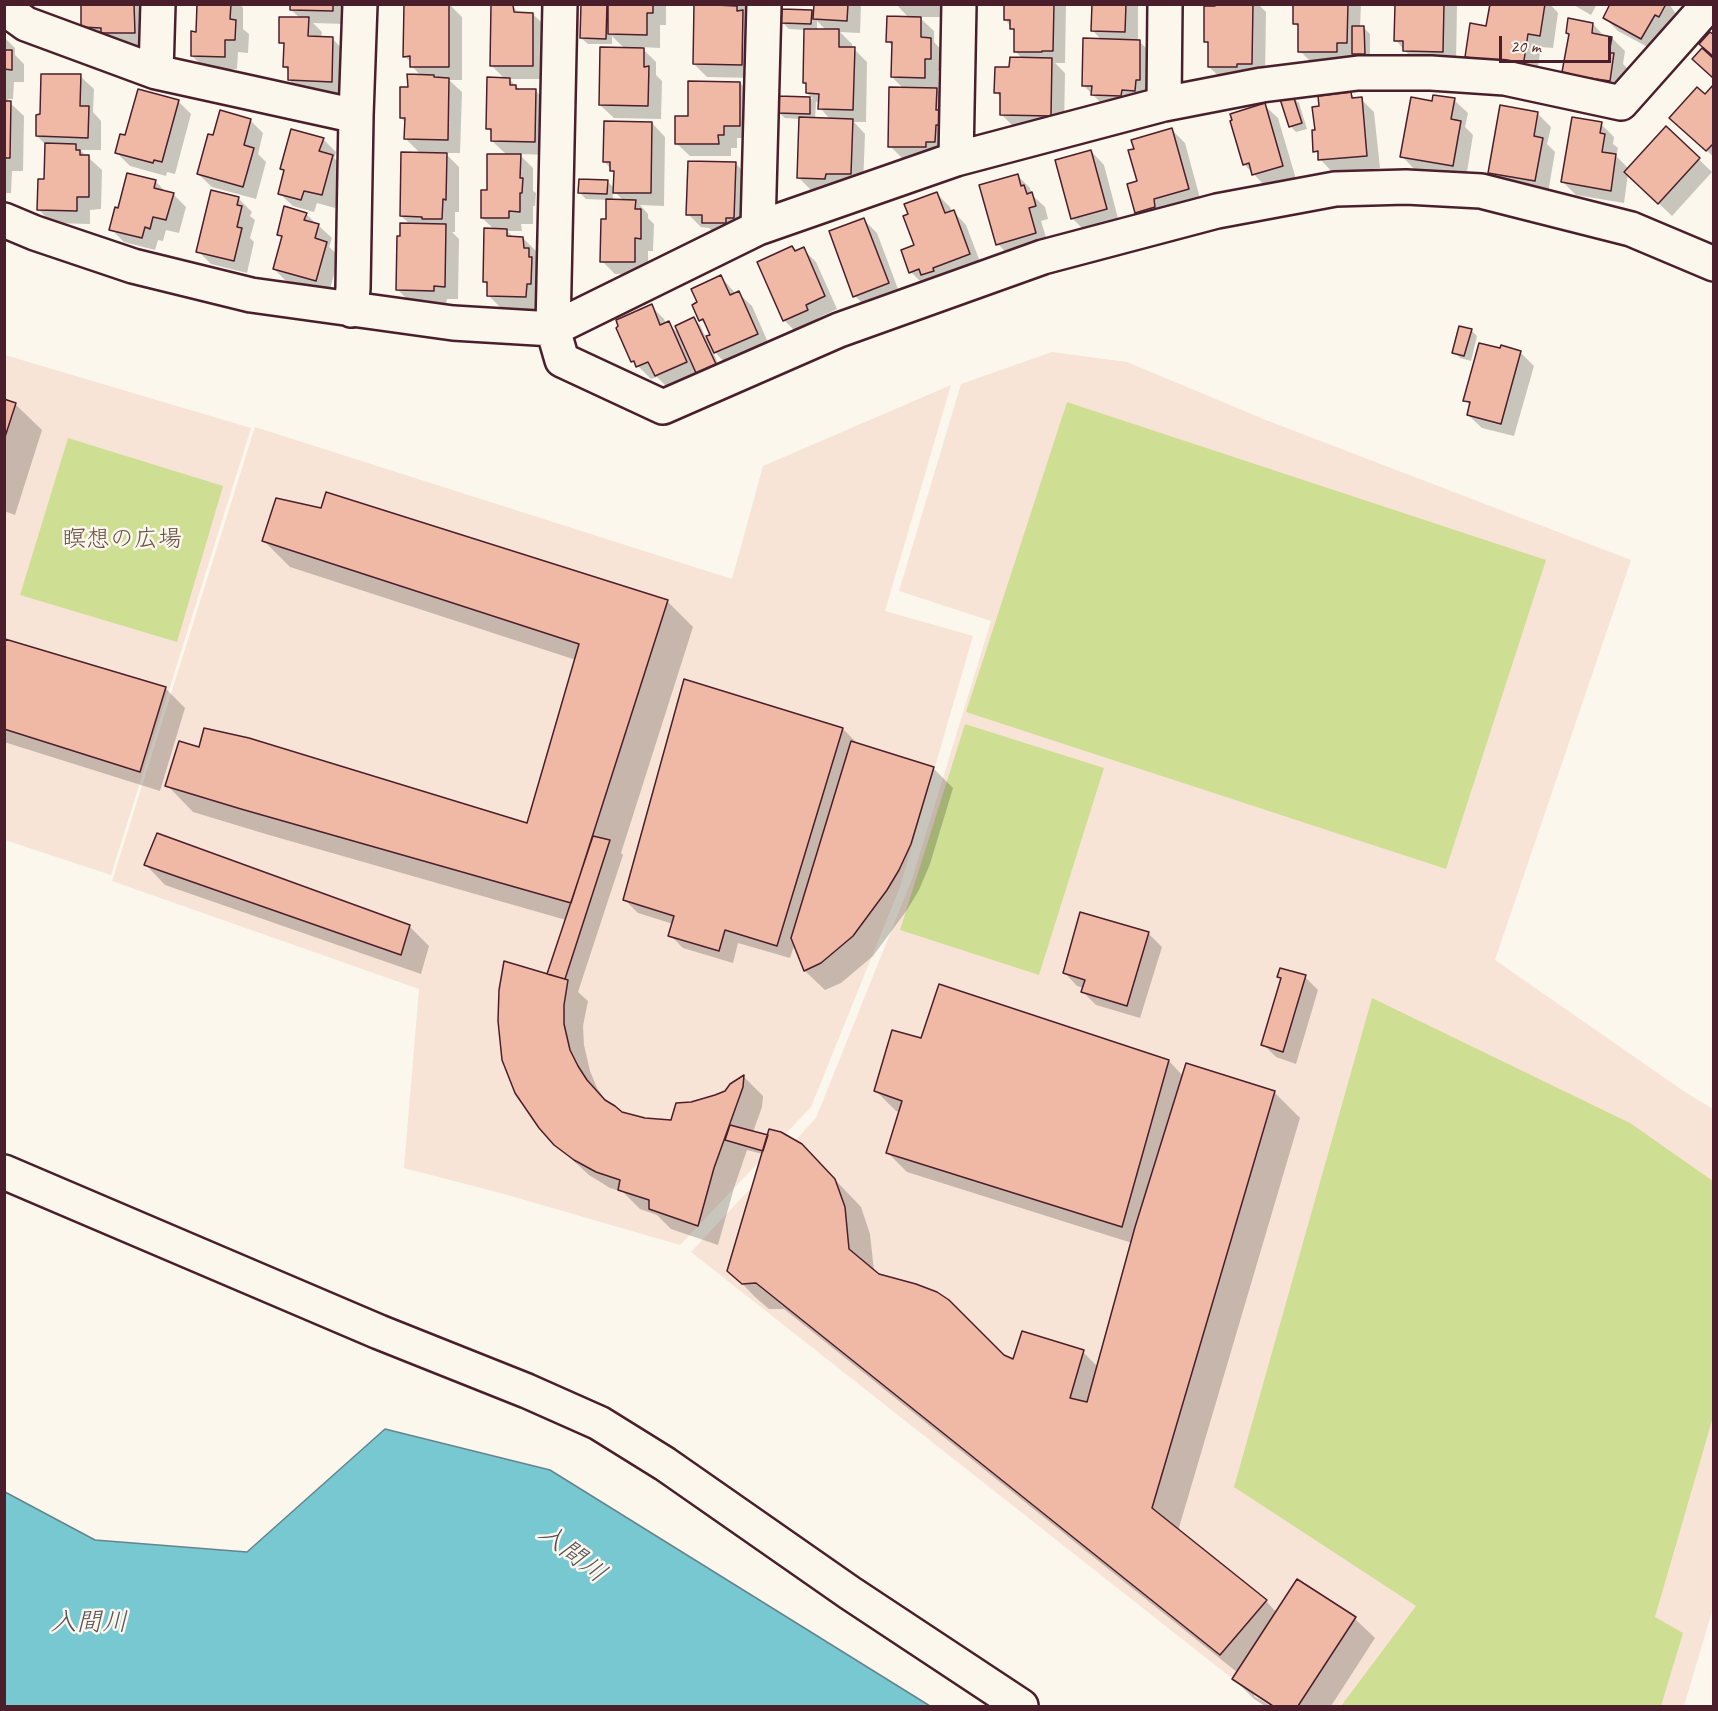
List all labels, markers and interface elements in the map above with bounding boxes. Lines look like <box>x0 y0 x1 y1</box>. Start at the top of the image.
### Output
scale bar <box>1502 24 1614 62</box>
text: 20 m <box>1510 35 1541 57</box>
park label: 瞑想の広場 <box>62 526 182 554</box>
water label: 入間川 <box>532 1518 612 1590</box>
water label: 入間川 <box>50 1607 128 1639</box>

